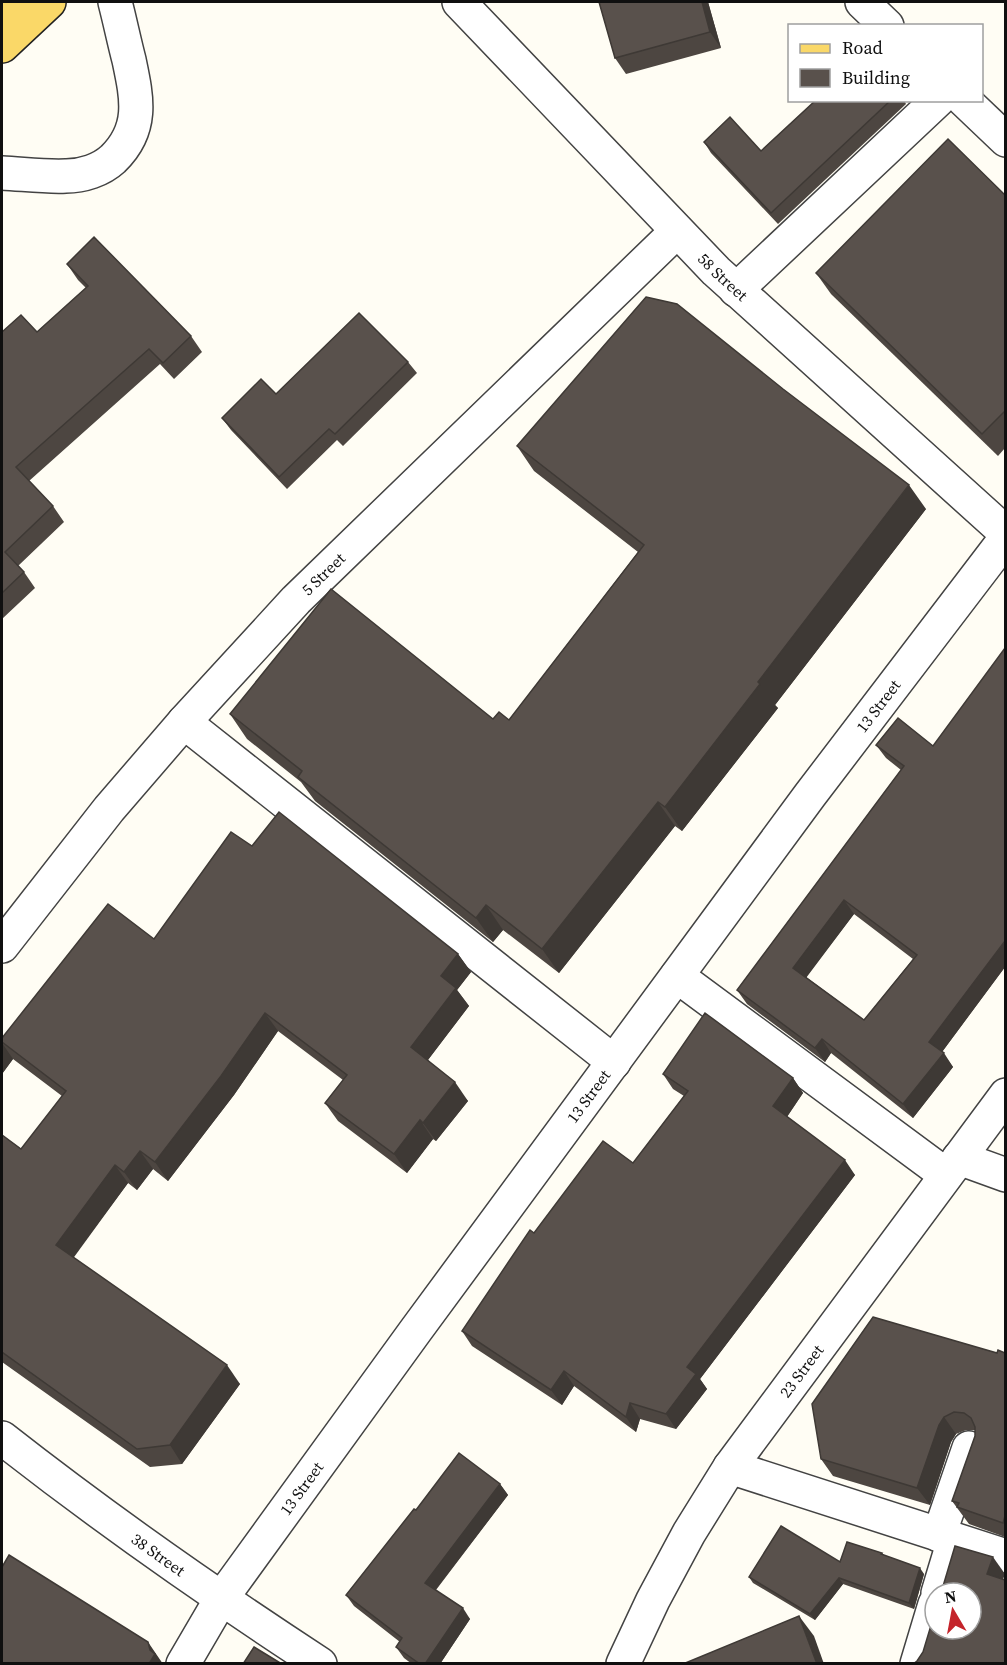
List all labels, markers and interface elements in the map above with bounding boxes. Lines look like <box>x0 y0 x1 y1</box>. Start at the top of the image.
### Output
legend <box>788 24 983 102</box>
text: Road <box>842 35 883 60</box>
text: Building <box>842 65 910 90</box>
street label: 58 Street <box>693 248 753 306</box>
street label: 5 Street <box>296 547 350 600</box>
street label: 13 Street <box>851 674 906 737</box>
street label: 13 Street <box>561 1064 616 1127</box>
street label: 23 Street <box>774 1339 829 1402</box>
street label: 13 Street <box>274 1456 329 1520</box>
street label: 38 Street <box>127 1528 190 1581</box>
north arrow <box>923 1581 983 1641</box>
text: N <box>943 1584 958 1608</box>

